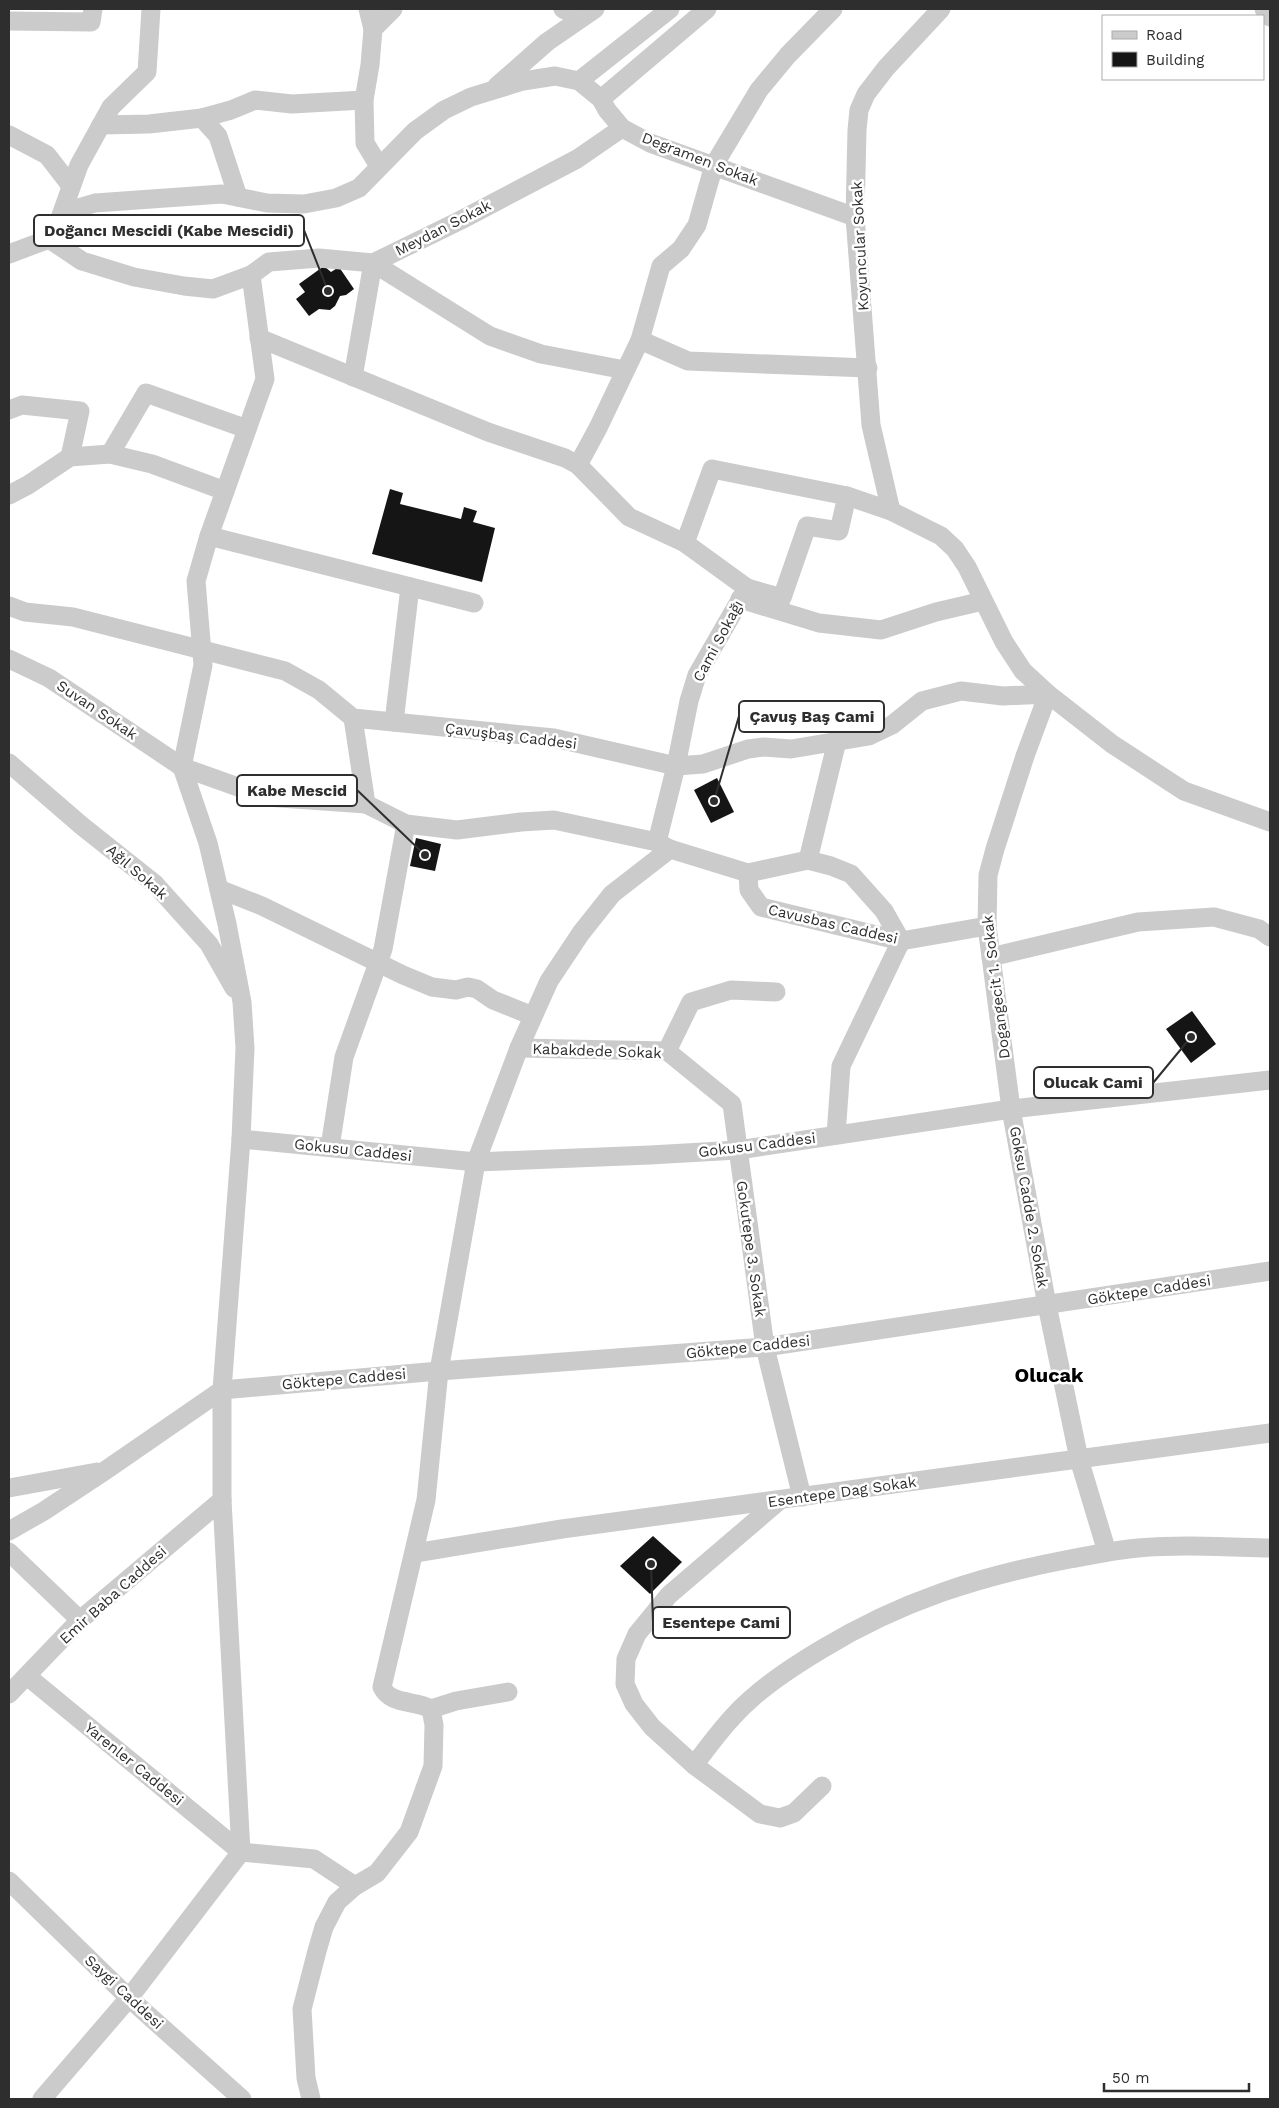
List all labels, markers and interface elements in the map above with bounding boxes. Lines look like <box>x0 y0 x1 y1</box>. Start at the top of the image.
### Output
legend <box>1102 15 1264 80</box>
text: Road <box>1146 26 1183 44</box>
text: Building <box>1146 51 1204 69</box>
street label: Degramen Sokak <box>639 129 761 190</box>
street label: Koyuncular Sokak <box>848 180 872 311</box>
street label: Meydan Sokak <box>392 196 494 260</box>
callout: Doğancı Mescidi (Kabe Mescidi) <box>34 215 304 246</box>
text: Doğancı Mescidi (Kabe Mescidi) <box>44 221 294 240</box>
street label: Cami Sokağı <box>689 597 747 685</box>
street label: Suvan Sokak <box>53 676 141 744</box>
callout: Çavuş Baş Cami <box>739 701 884 732</box>
text: Çavuş Baş Cami <box>749 707 875 726</box>
street label: Çavuşbaş Caddesi <box>444 719 578 753</box>
callout: Kabe Mescid <box>237 775 357 806</box>
text: Kabe Mescid <box>247 781 347 800</box>
street label: Ağıl Sokak <box>103 841 172 904</box>
street label: Cavusbas Caddesi <box>766 900 900 948</box>
street label: Dogangecit 1. Sokak <box>978 914 1014 1060</box>
street label: Kabakdede Sokak <box>532 1040 662 1062</box>
callout: Olucak Cami <box>1034 1067 1153 1098</box>
text: Olucak Cami <box>1043 1073 1143 1092</box>
street label: Goksu Cadde 2. Sokak <box>1006 1125 1052 1290</box>
street label: Gokusu Caddesi <box>697 1129 817 1161</box>
street label: Gokusu Caddesi <box>293 1135 413 1165</box>
street label: Gokutepe 3. Sokak <box>733 1180 770 1319</box>
street label: Göktepe Caddesi <box>1086 1271 1212 1309</box>
street label: Göktepe Caddesi <box>685 1332 811 1362</box>
district label: Olucak <box>1014 1363 1084 1387</box>
street label: Göktepe Caddesi <box>281 1365 407 1393</box>
street label: Esentepe Dag Sokak <box>767 1473 918 1511</box>
street label: Emir Baba Caddesi <box>56 1542 170 1648</box>
callout: Esentepe Cami <box>653 1607 790 1638</box>
text: Esentepe Cami <box>662 1613 780 1632</box>
street label: Yarenler Caddesi <box>81 1719 187 1809</box>
street label: Saygi Caddesi <box>81 1951 167 2033</box>
scale bar <box>1104 2060 1249 2092</box>
text: 50 m <box>1112 2069 1149 2087</box>

